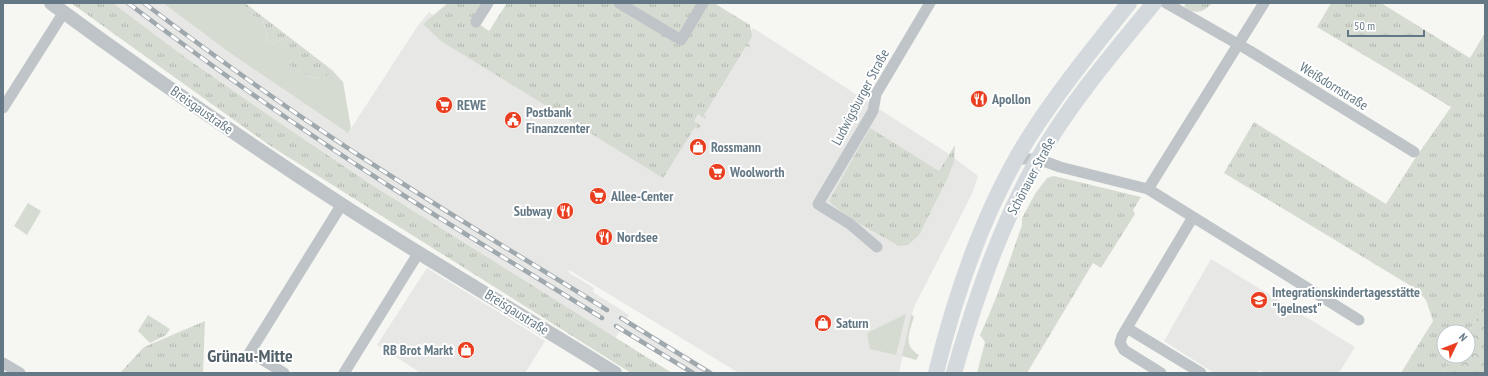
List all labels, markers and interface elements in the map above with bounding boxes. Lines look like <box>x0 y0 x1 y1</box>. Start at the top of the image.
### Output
scale bar <box>1348 12 1424 38</box>
text: 50 m <box>1354 18 1375 33</box>
street label: Ludwigsburger Straße <box>827 46 893 148</box>
street label: Weißdornstraße <box>1296 58 1372 114</box>
street label: Breisgaustraße <box>167 82 237 138</box>
restaurant icon: Apollon <box>969 89 989 109</box>
place label: Apollon <box>991 90 1031 108</box>
supermarket icon: REWE <box>434 95 454 115</box>
place label: REWE <box>457 96 486 114</box>
place label: Postbank Finanzcenter <box>526 103 591 137</box>
public building icon: Postbank Finanzcenter <box>503 110 523 130</box>
street label: Schönauer Straße <box>1003 134 1059 218</box>
shop icon: Rossmann <box>688 137 708 157</box>
place label: Rossmann <box>711 138 761 156</box>
supermarket icon: Woolworth <box>707 162 727 182</box>
place label: Woolworth <box>729 163 785 181</box>
supermarket icon: Allee-Center <box>588 186 608 206</box>
place label: Allee-Center <box>610 187 674 205</box>
restaurant icon: Subway <box>555 201 575 221</box>
place label: Subway <box>514 202 552 220</box>
restaurant icon: Nordsee <box>594 227 614 247</box>
place label: Nordsee <box>617 228 658 246</box>
place label: Integrationskindertagesstätte "Igelnest" <box>1272 283 1420 317</box>
street label: Breisgaustraße <box>482 285 553 339</box>
school or university icon: Integrationskindertagesstätte "Igelnest" <box>1249 290 1269 310</box>
shop icon: Saturn <box>813 313 833 333</box>
place label: Saturn <box>836 314 869 332</box>
north arrow <box>1436 324 1476 364</box>
text: N <box>1456 330 1470 344</box>
shop icon: RB Brot Markt <box>456 340 476 360</box>
place label: RB Brot Markt <box>383 341 453 359</box>
district label: Grünau-Mitte <box>207 344 293 367</box>

